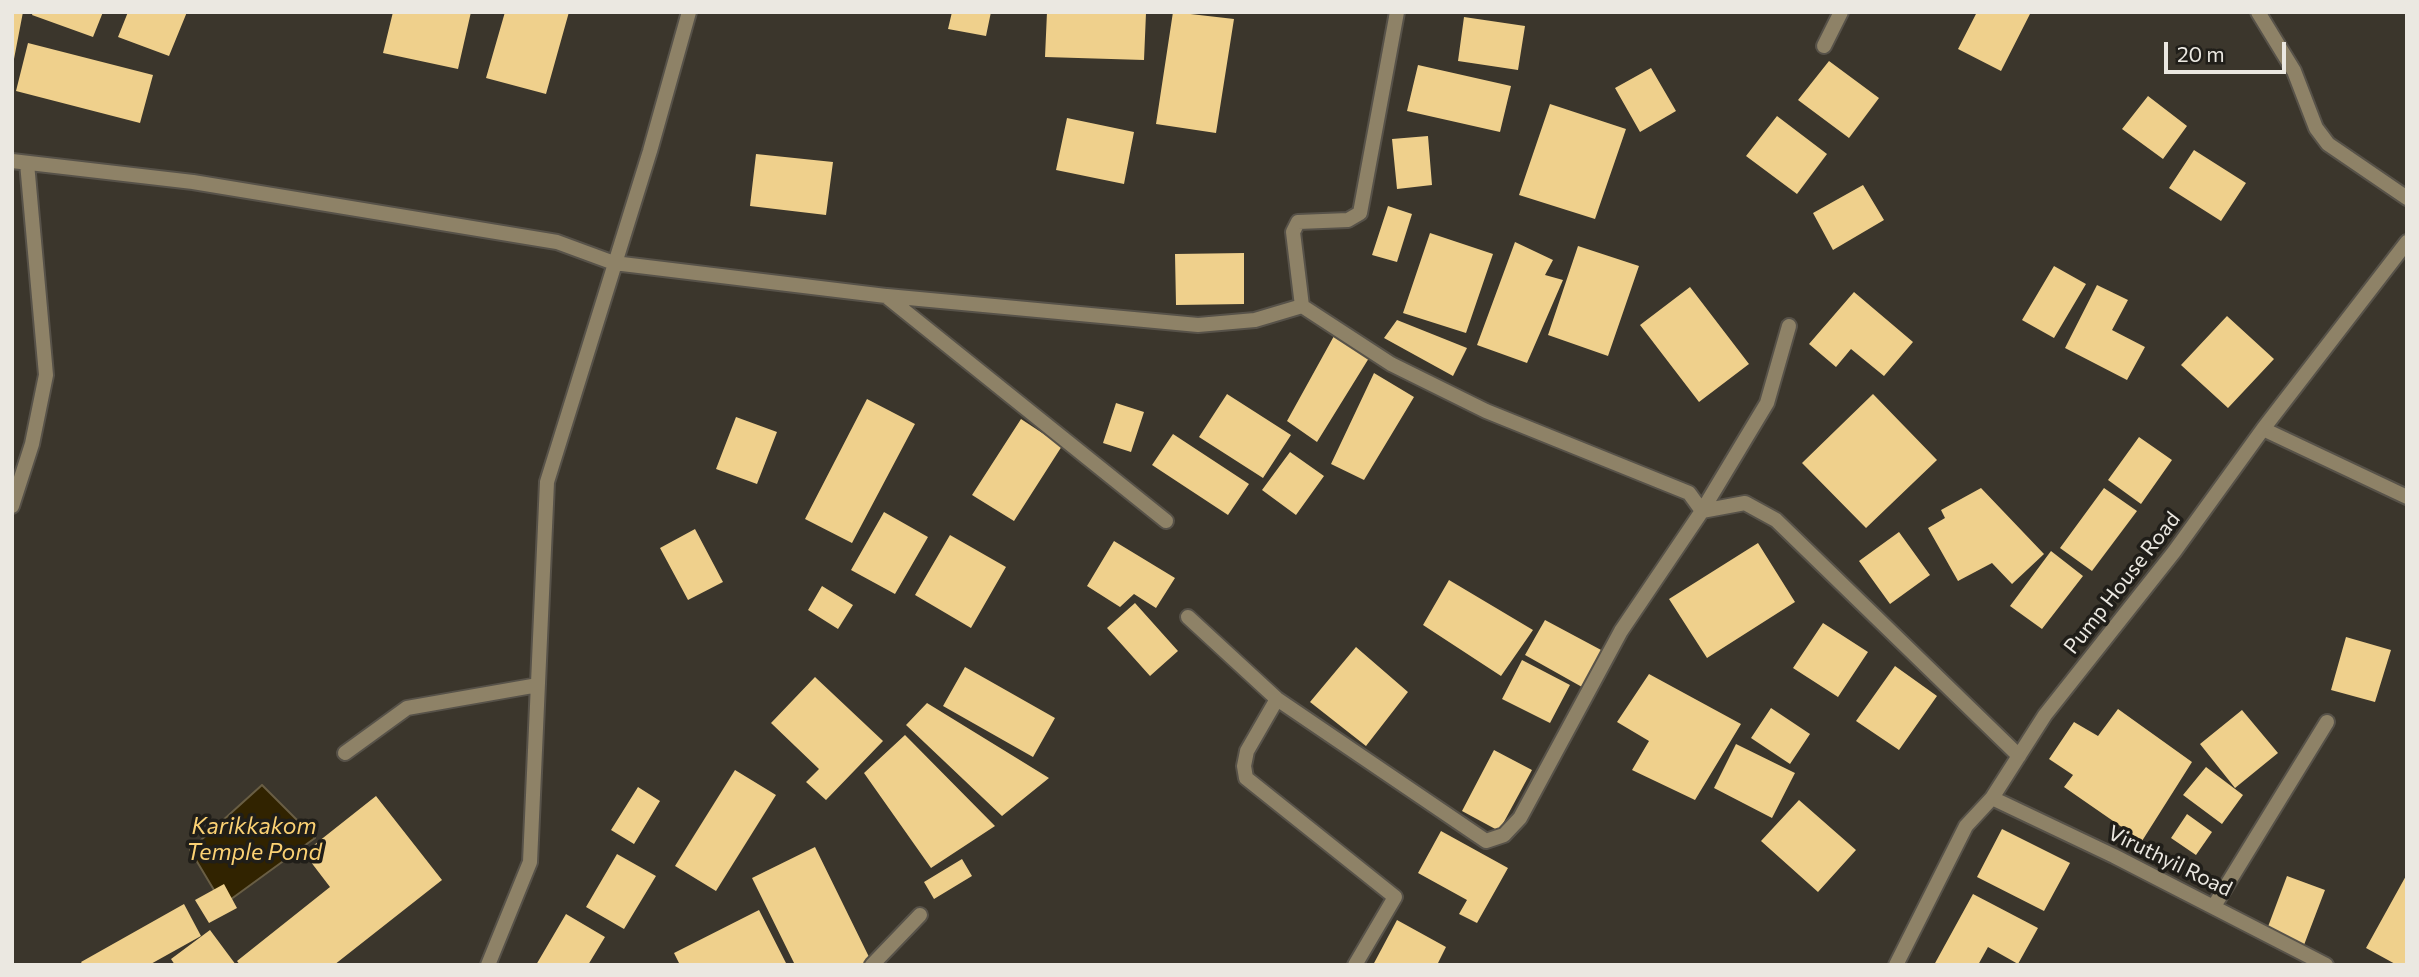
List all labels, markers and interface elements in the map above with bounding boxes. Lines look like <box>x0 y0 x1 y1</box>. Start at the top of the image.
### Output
scale bar <box>2167 28 2290 72</box>
text: 20 m <box>2177 41 2225 66</box>
street label: Pump House Road <box>2059 507 2185 659</box>
water label: Karikkakom Temple Pond <box>186 812 322 866</box>
street label: Viruthyil Road <box>2104 820 2236 902</box>

